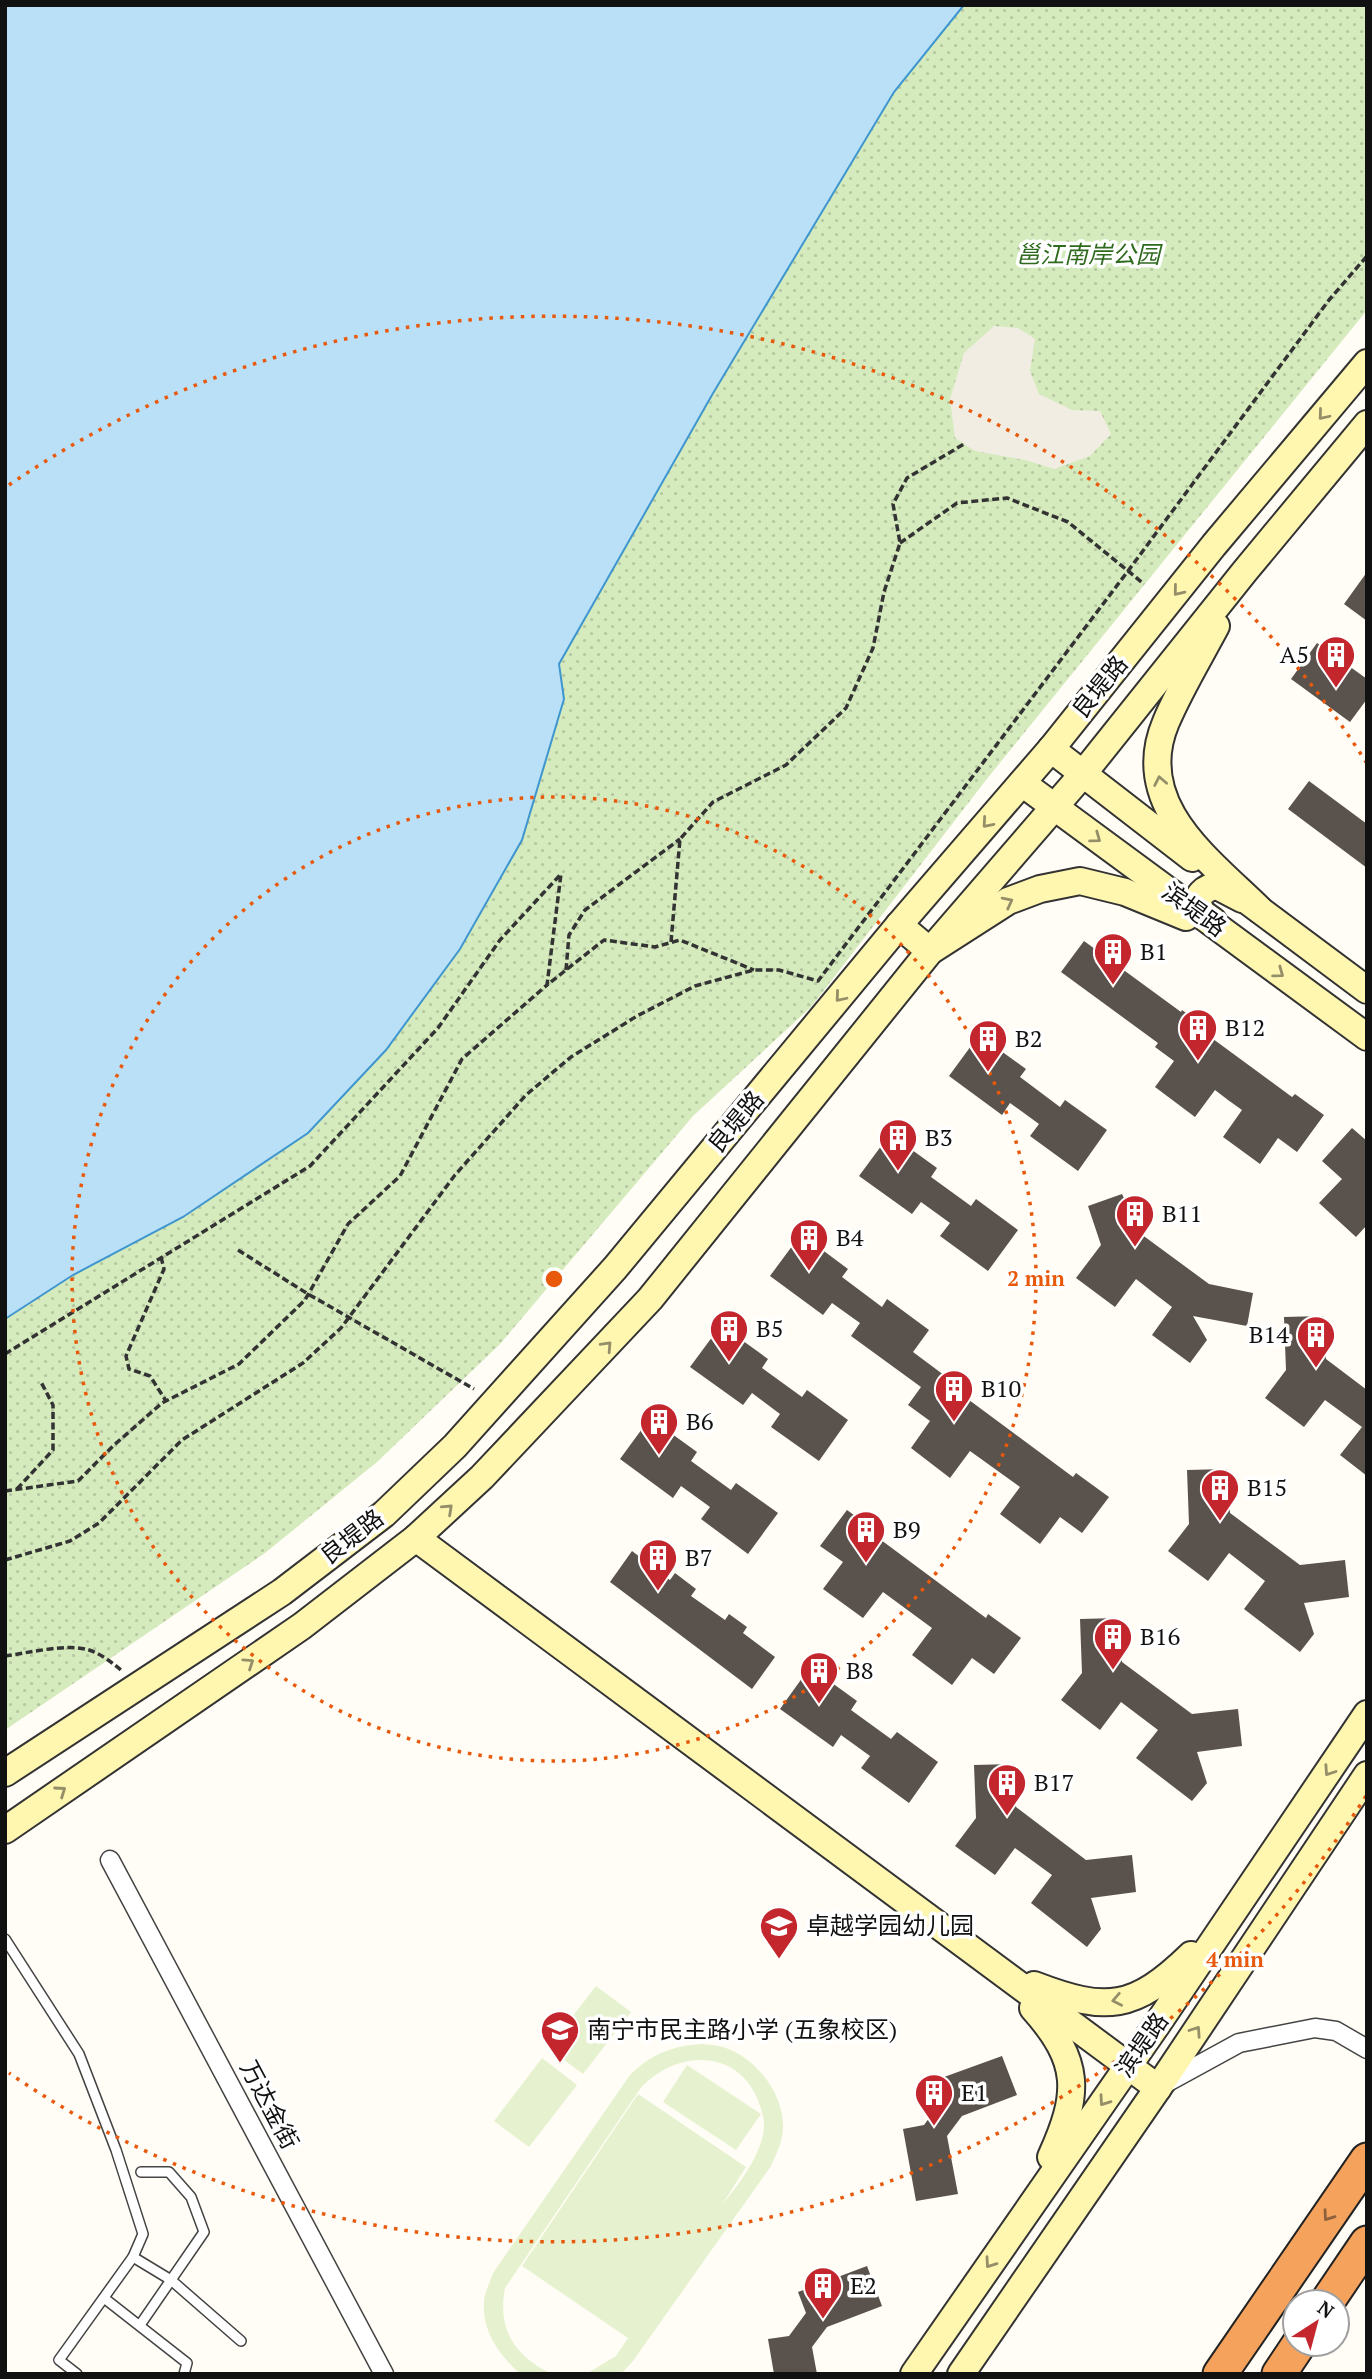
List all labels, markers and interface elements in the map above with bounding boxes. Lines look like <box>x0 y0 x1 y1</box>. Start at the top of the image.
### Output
park label: 邕江南岸公园 <box>1016 238 1163 270</box>
one-way arrow <box>1319 407 1331 420</box>
one-way arrow <box>1173 583 1186 595</box>
building icon: A5 <box>1315 634 1357 689</box>
place label: A5 <box>1280 638 1309 670</box>
street label: 良堤路 <box>1064 648 1134 724</box>
one-way arrow <box>1153 775 1168 787</box>
one-way arrow <box>983 815 995 828</box>
one-way arrow <box>1088 830 1101 842</box>
street label: 滨堤路 <box>1156 875 1233 943</box>
one-way arrow <box>1001 897 1013 911</box>
building icon: B1 <box>1092 931 1134 986</box>
place label: B1 <box>1140 935 1168 967</box>
one-way arrow <box>1272 964 1284 977</box>
one-way arrow <box>835 989 848 1001</box>
building icon: B12 <box>1177 1007 1219 1062</box>
place label: B12 <box>1225 1011 1265 1043</box>
building icon: B2 <box>967 1018 1009 1073</box>
place label: B2 <box>1015 1022 1043 1054</box>
street label: 良堤路 <box>700 1083 771 1159</box>
building icon: B3 <box>877 1117 919 1172</box>
place label: B3 <box>925 1121 953 1153</box>
building icon: B11 <box>1114 1193 1156 1248</box>
place label: B11 <box>1162 1197 1202 1229</box>
building icon: B4 <box>788 1217 830 1272</box>
place label: B4 <box>836 1221 864 1253</box>
text: 2 min <box>1007 1264 1065 1292</box>
centre of rings <box>542 1267 566 1291</box>
building icon: B5 <box>708 1308 750 1363</box>
place label: B5 <box>756 1312 784 1344</box>
building icon: B14 <box>1295 1314 1337 1369</box>
place label: B14 <box>1249 1318 1289 1350</box>
one-way arrow <box>598 1341 611 1354</box>
building icon: B10 <box>933 1368 975 1423</box>
place label: B10 <box>981 1372 1021 1404</box>
building icon: B6 <box>638 1401 680 1456</box>
place label: B6 <box>686 1405 714 1437</box>
building icon: B15 <box>1199 1467 1241 1522</box>
place label: B15 <box>1247 1471 1287 1503</box>
street label: 良堤路 <box>313 1501 390 1571</box>
one-way arrow <box>440 1504 453 1517</box>
building icon: B9 <box>845 1509 887 1564</box>
place label: B9 <box>893 1513 921 1545</box>
building icon: B7 <box>637 1537 679 1592</box>
place label: B7 <box>685 1541 713 1573</box>
building icon: B16 <box>1092 1616 1134 1671</box>
place label: B16 <box>1140 1620 1181 1652</box>
building icon: B8 <box>798 1650 840 1705</box>
place label: B8 <box>846 1654 874 1686</box>
one-way arrow <box>241 1658 254 1671</box>
building icon: B17 <box>986 1762 1028 1817</box>
one-way arrow <box>1324 1763 1337 1776</box>
place label: B17 <box>1034 1766 1074 1798</box>
one-way arrow <box>53 1787 66 1799</box>
school or university icon: 卓越学园幼儿园 <box>758 1905 800 1960</box>
place label: 卓越学园幼儿园 <box>806 1909 974 1941</box>
text: 4 min <box>1206 1945 1264 1973</box>
one-way arrow <box>1111 1992 1123 2007</box>
street label: 滨堤路 <box>1107 2006 1175 2083</box>
school or university icon: 南宁市民主路小学 (五象校区) <box>539 2009 581 2064</box>
place label: 南宁市民主路小学 (五象校区) <box>587 2013 897 2045</box>
one-way arrow <box>1188 2026 1200 2039</box>
street label: 万达金街 <box>233 2055 307 2154</box>
building icon: E1 <box>913 2072 955 2127</box>
place label: E1 <box>961 2076 988 2108</box>
one-way arrow <box>1100 2093 1112 2106</box>
one-way arrow <box>1324 2208 1336 2221</box>
one-way arrow <box>986 2255 998 2268</box>
building icon: E2 <box>802 2265 844 2320</box>
place label: E2 <box>850 2269 877 2301</box>
north arrow <box>1281 2288 1351 2358</box>
text: N <box>1313 2294 1340 2324</box>

